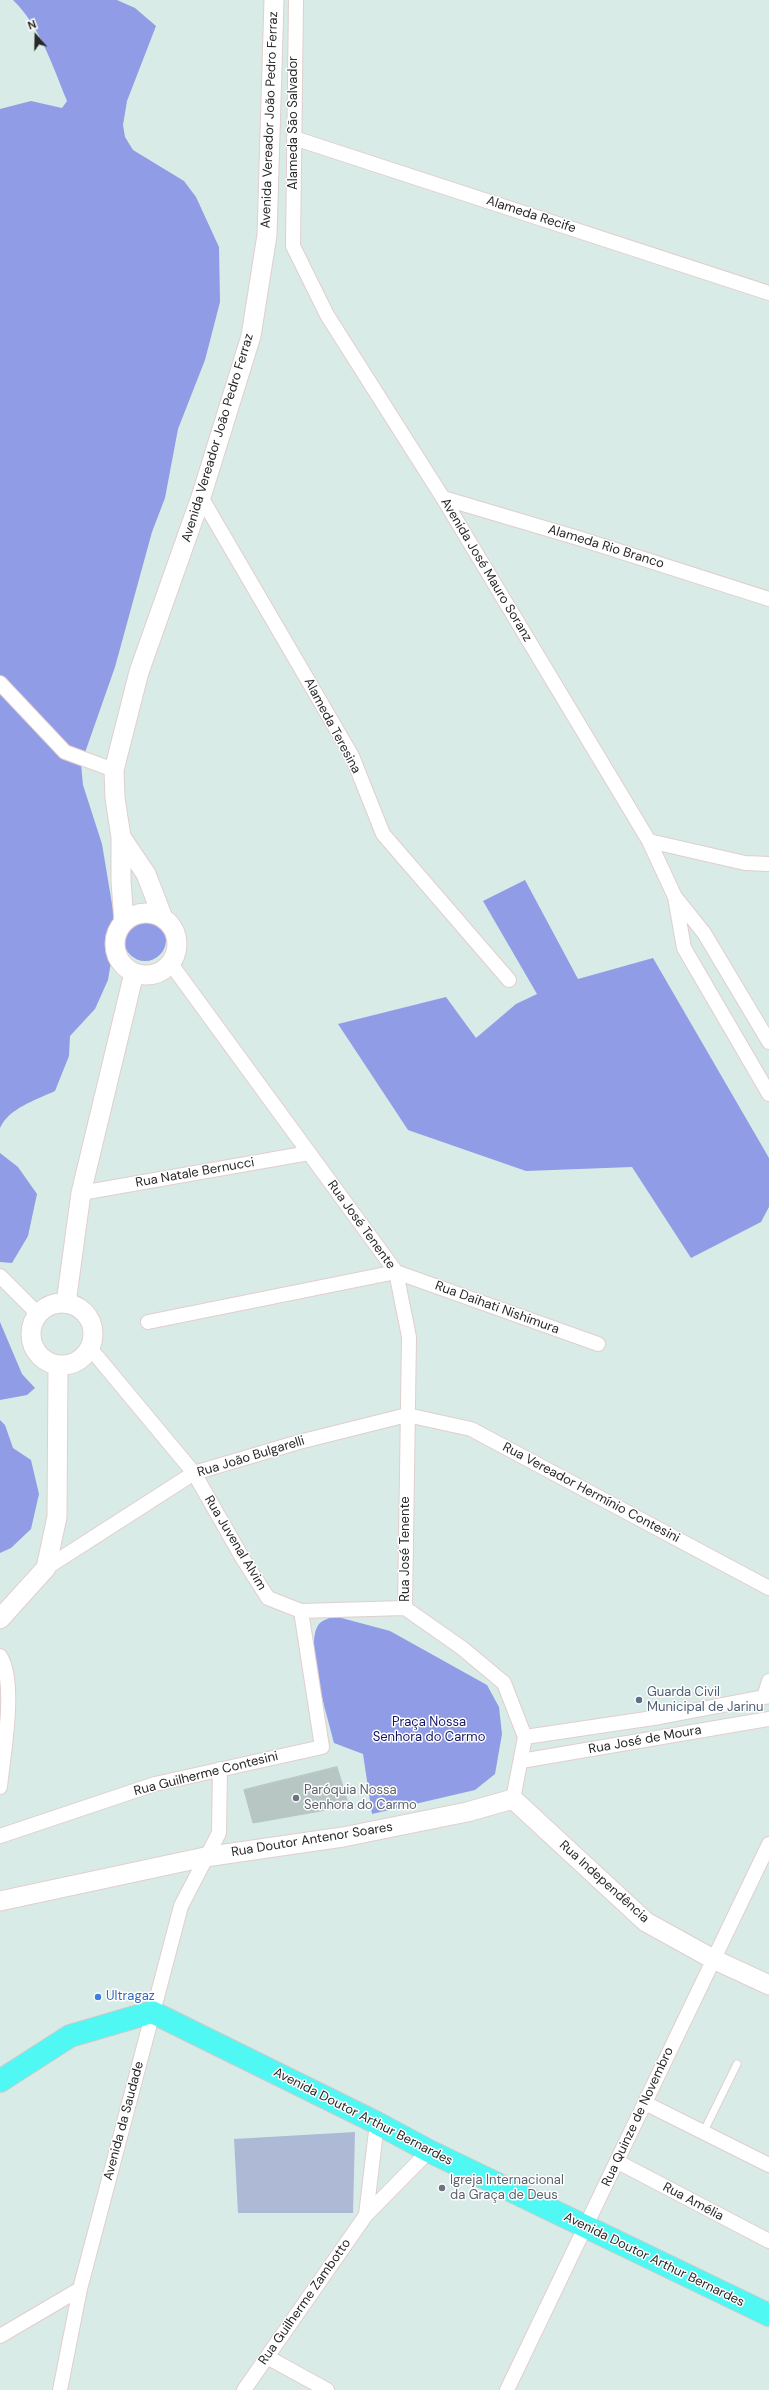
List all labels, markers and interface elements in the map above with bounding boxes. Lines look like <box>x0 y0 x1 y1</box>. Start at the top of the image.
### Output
street label: Avenida Vereador João Pedro Ferraz <box>258 11 282 229</box>
north arrow <box>16 16 56 56</box>
text: N <box>26 17 38 33</box>
street label: Alameda São Salvador <box>286 56 302 190</box>
street label: Alameda Recife <box>484 193 578 237</box>
street label: Avenida Vereador João Pedro Ferraz <box>179 332 257 544</box>
street label: Avenida José Mauro Soranz <box>437 495 535 645</box>
street label: Alameda Rio Branco <box>546 522 666 572</box>
street label: Alameda Teresina <box>300 676 364 776</box>
street label: Rua Natale Bernucci <box>134 1155 256 1191</box>
street label: Rua José Tenente <box>324 1178 398 1272</box>
street label: Rua Daihati Nishimura <box>433 1278 561 1338</box>
street label: Rua João Bulgarelli <box>195 1433 307 1481</box>
street label: Rua Vereador Hermínio Contesini <box>500 1440 682 1546</box>
street label: Rua Juvenal Alvim <box>201 1493 269 1593</box>
street label: Rua José Tenente <box>398 1496 414 1602</box>
place label: Guarda Civil Municipal de Jarinu <box>647 1685 764 1716</box>
marker: Guarda Civil Municipal de Jarinu <box>634 1695 644 1705</box>
park label: Praça Nossa Senhora do Carmo <box>373 1715 485 1746</box>
street label: Rua José de Moura <box>587 1722 703 1758</box>
street label: Rua Guilherme Contesini <box>132 1749 280 1799</box>
place label: Paróquia Nossa Senhora do Carmo <box>304 1783 417 1814</box>
marker: Paróquia Nossa Senhora do Carmo <box>291 1793 301 1803</box>
street label: Rua Doutor Antenor Soares <box>230 1820 394 1860</box>
street label: Rua Independência <box>556 1838 652 1926</box>
place label: Ultragaz <box>106 1989 155 2005</box>
marker: Ultragaz <box>93 1992 103 2002</box>
street label: Rua Quinze de Novembro <box>599 2045 677 2189</box>
street label: Avenida da Saudade <box>101 2060 147 2182</box>
street label: Avenida Doutor Arthur Bernardes <box>271 2065 455 2169</box>
place label: Igreja Internacional da Graça de Deus <box>450 2173 564 2204</box>
street label: Rua Amélia <box>660 2180 726 2224</box>
marker: Igreja Internacional da Graça de Deus <box>437 2183 447 2193</box>
street label: Avenida Doutor Arthur Bernardes <box>561 2209 747 2311</box>
street label: Rua Guilherme Zambotto <box>256 2236 354 2368</box>

